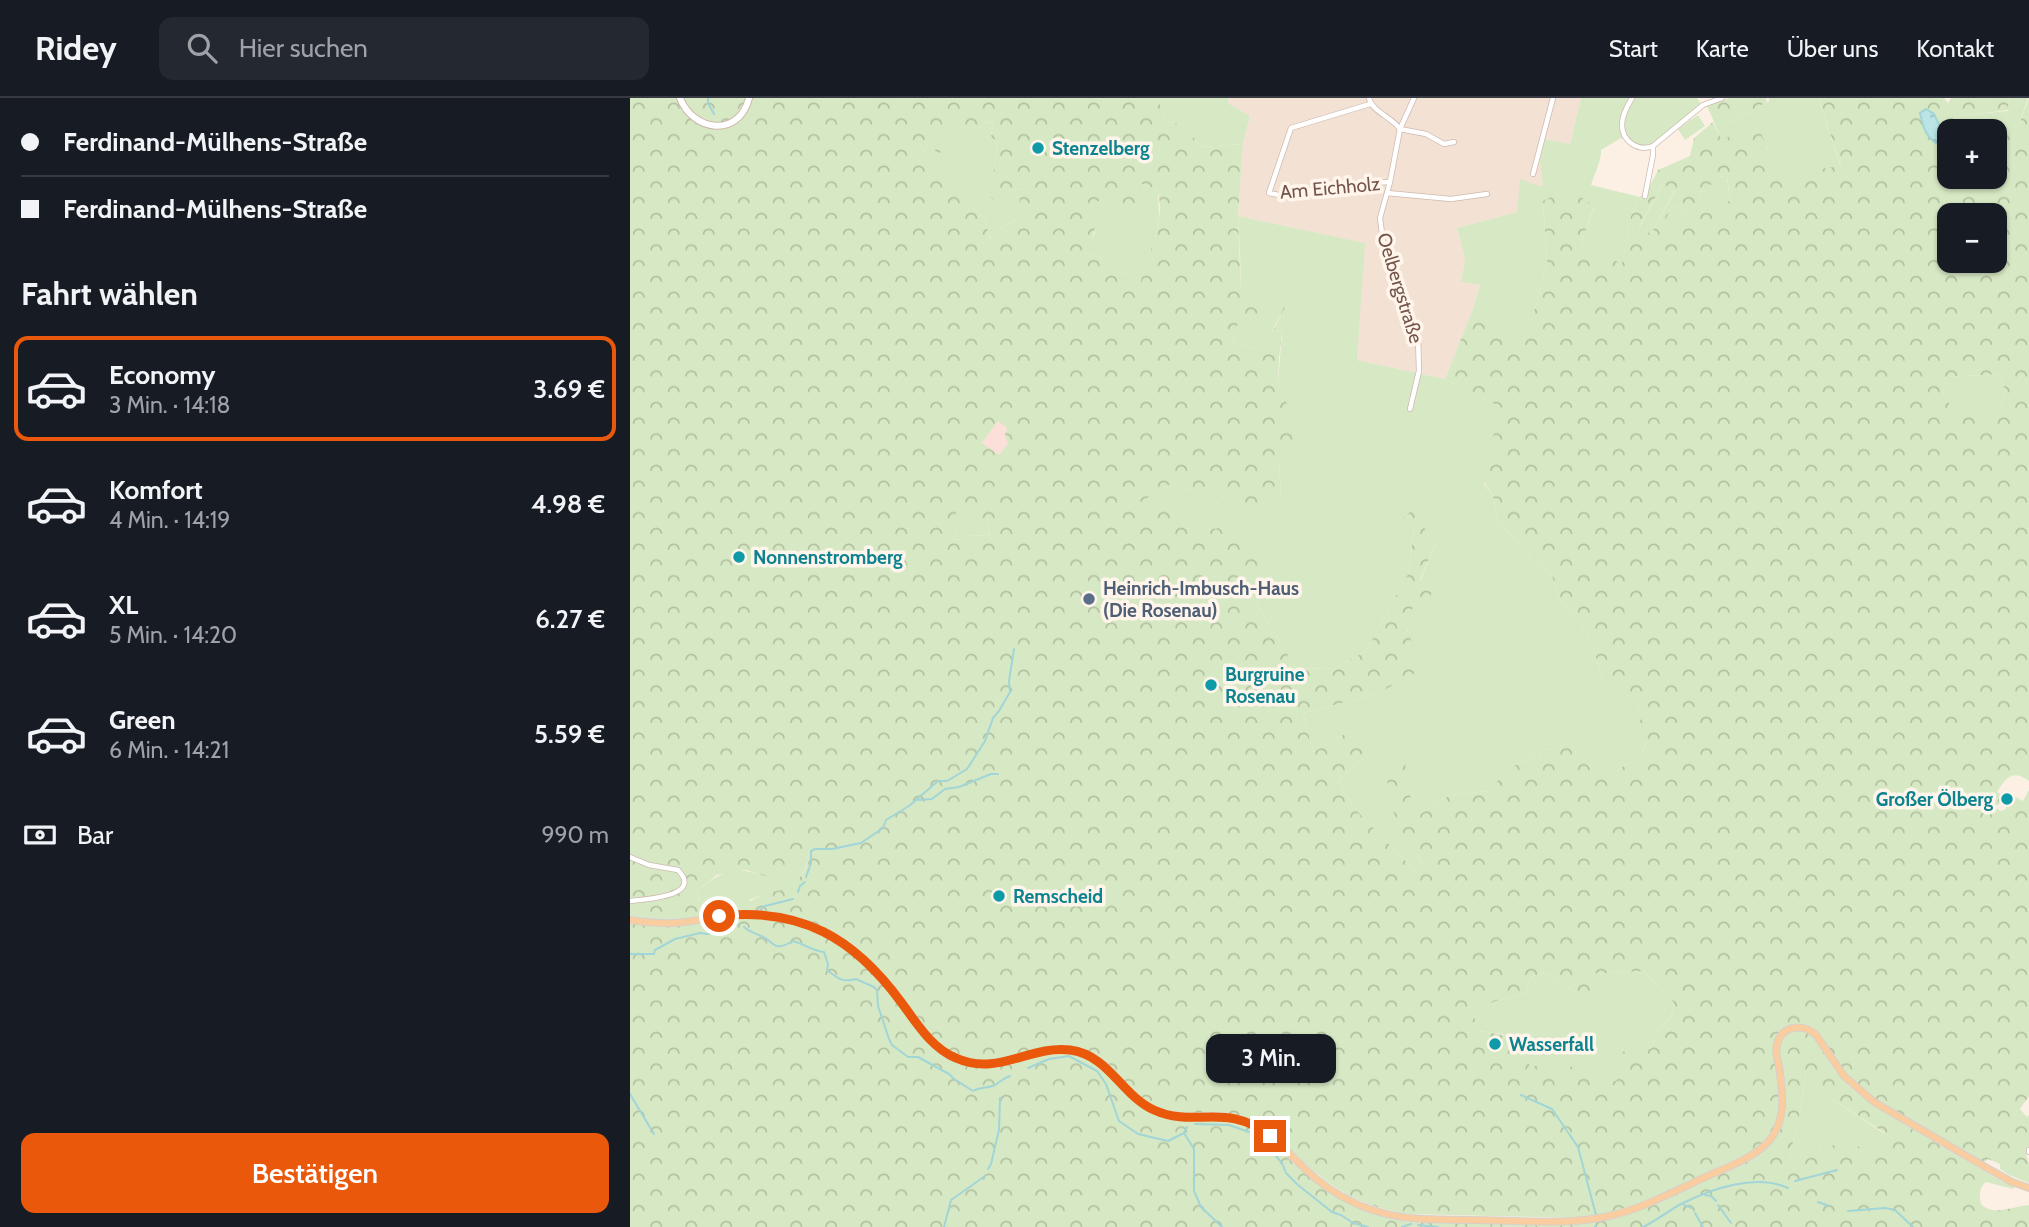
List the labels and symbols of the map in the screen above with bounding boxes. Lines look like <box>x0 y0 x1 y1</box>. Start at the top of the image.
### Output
place label: Stenzelberg <box>1052 137 1150 160</box>
marker: Stenzelberg <box>1030 140 1046 156</box>
street label: Am Eichholz <box>1279 172 1381 204</box>
street label: Oelbergstraße <box>1372 230 1428 346</box>
place label: Nonnenstromberg <box>753 546 903 569</box>
marker: Nonnenstromberg <box>731 549 747 565</box>
place label: Heinrich-Imbusch-Haus (Die Rosenau) <box>1103 577 1299 622</box>
marker: Heinrich-Imbusch-Haus (Die Rosenau) <box>1081 591 1097 607</box>
place label: Burgruine Rosenau <box>1225 663 1305 708</box>
marker: Burgruine Rosenau <box>1203 677 1219 693</box>
place label: Großer Ölberg <box>1876 788 1993 811</box>
marker: Großer Ölberg <box>1999 791 2015 807</box>
place label: Remscheid <box>1013 885 1103 908</box>
marker: Remscheid <box>991 888 1007 904</box>
route start <box>703 900 735 932</box>
place label: Wasserfall <box>1509 1033 1594 1056</box>
callout: 3 Min. <box>1205 1034 1335 1084</box>
marker: Wasserfall <box>1487 1036 1503 1052</box>
route end <box>1254 1120 1286 1152</box>

